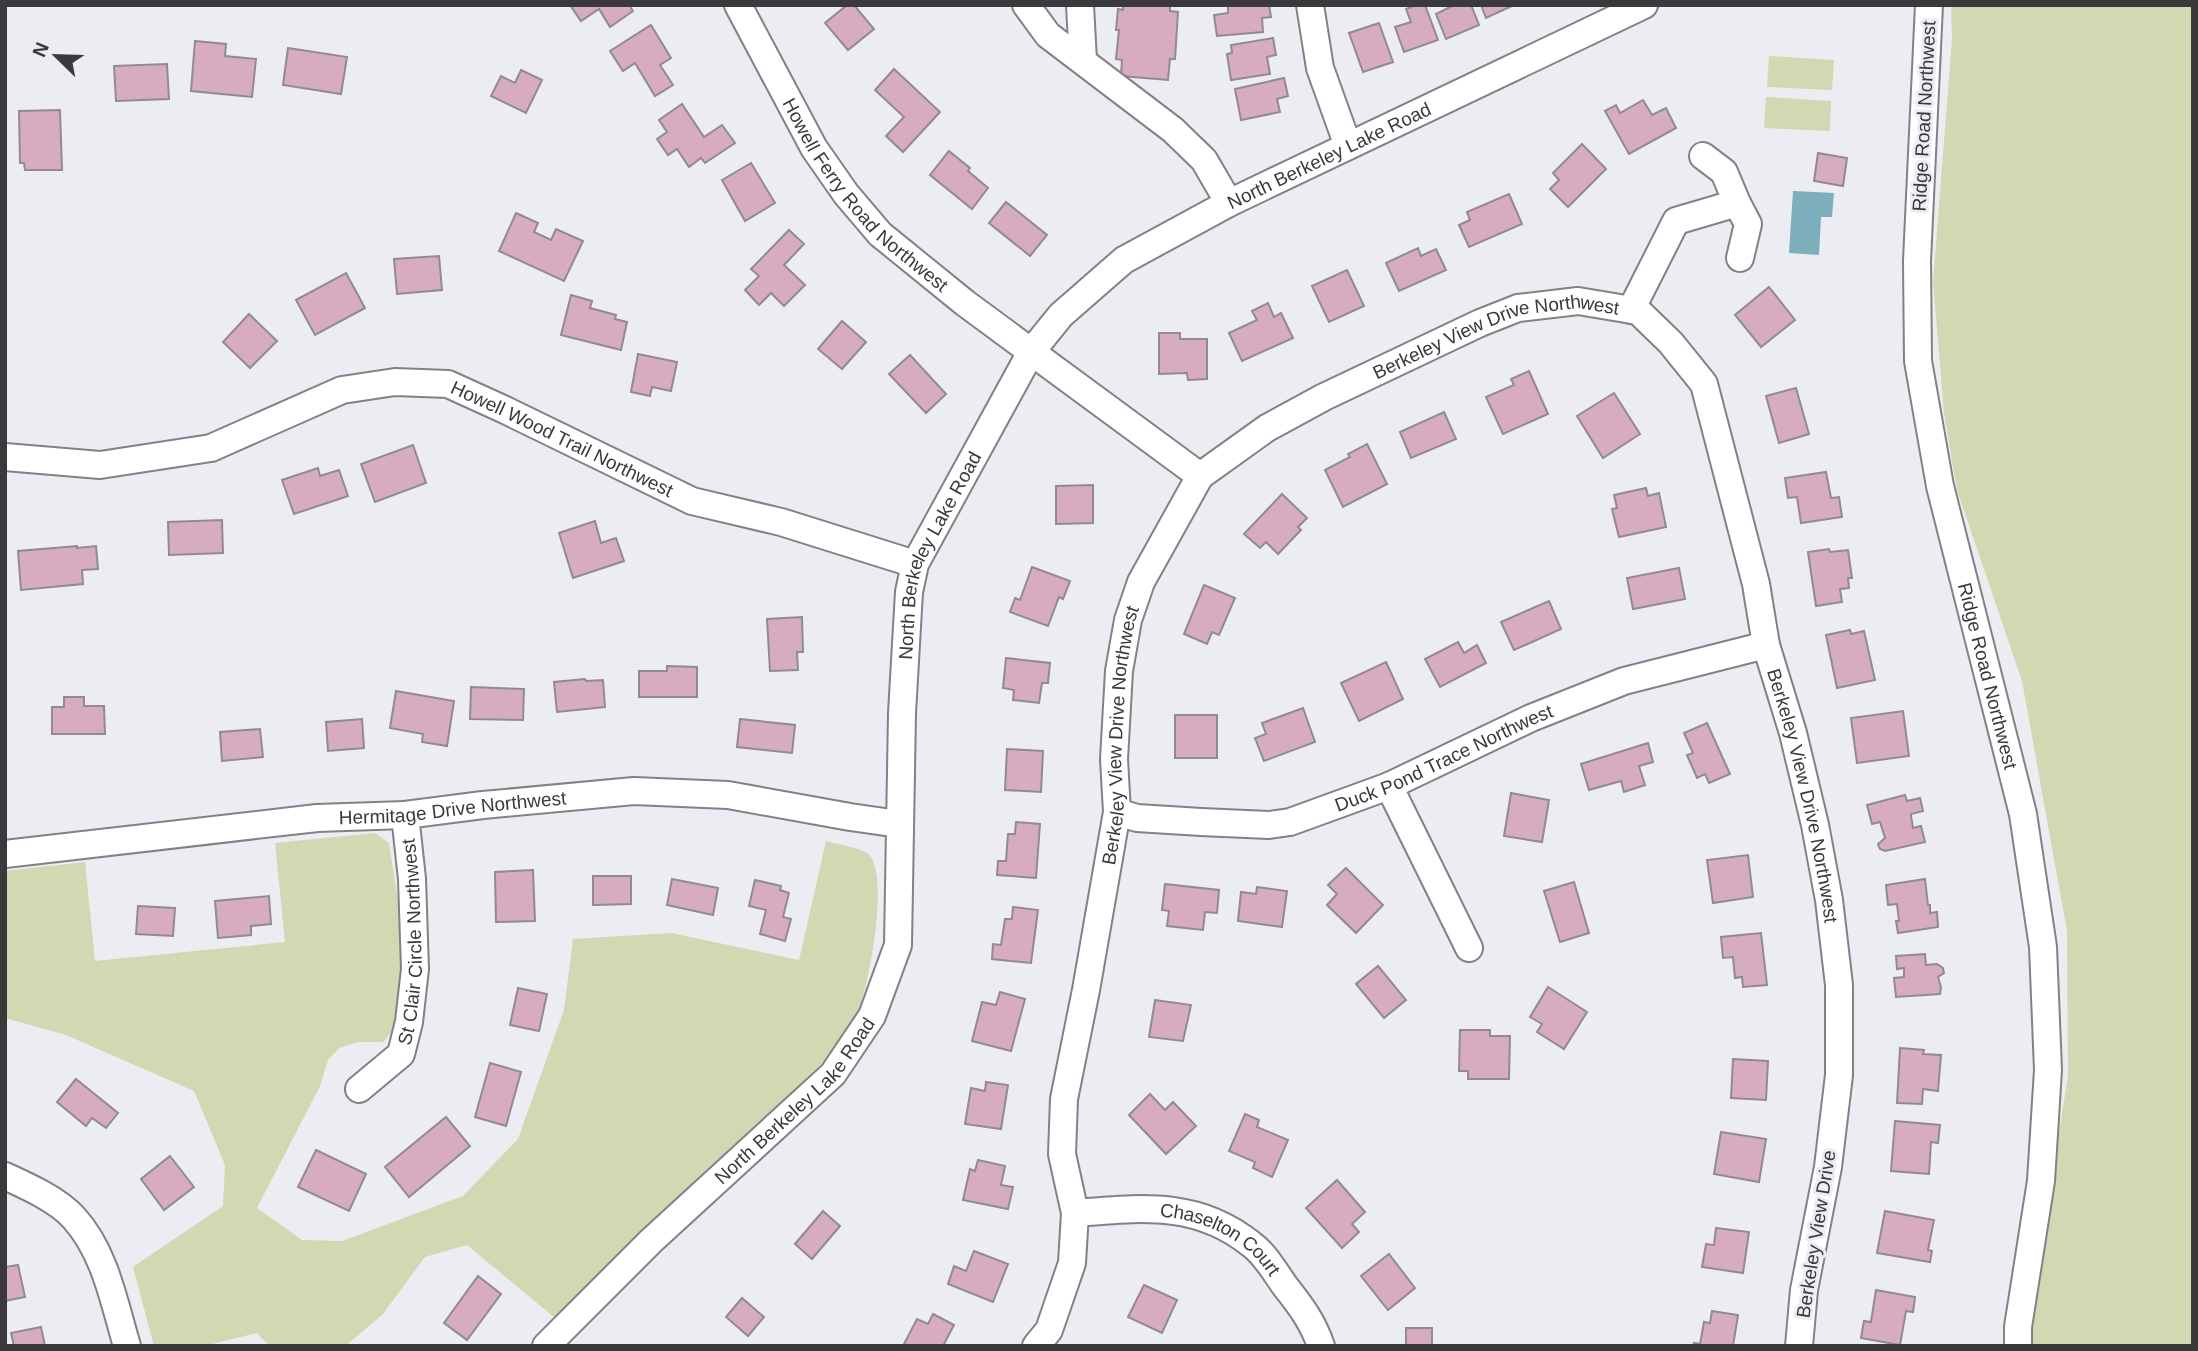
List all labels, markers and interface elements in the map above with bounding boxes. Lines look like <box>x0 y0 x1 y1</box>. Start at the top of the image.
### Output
street label: Ridge Road Northwest <box>1909 19 1940 212</box>
north arrow <box>21 21 91 91</box>
text: N <box>28 39 53 60</box>
street label: Howell Ferry Road Northwest <box>779 94 953 296</box>
street label: North Berkeley Lake Road <box>1224 98 1434 213</box>
street label: Berkeley View Drive Northwest <box>1369 290 1622 383</box>
street label: Howell Wood Trail Northwest <box>448 376 677 501</box>
street label: North Berkeley Lake Road <box>895 448 985 660</box>
street label: Ridge Road Northwest <box>1954 580 2022 772</box>
street label: Berkeley View Drive Northwest <box>1098 602 1143 866</box>
street label: Berkeley View Drive Northwest <box>1763 666 1842 925</box>
street label: Duck Pond Trace Northwest <box>1332 700 1556 815</box>
street label: Hermitage Drive Northwest <box>338 787 568 828</box>
street label: St Clair Circle Northwest <box>393 837 426 1047</box>
street label: North Berkeley Lake Road <box>710 1013 879 1188</box>
street label: Berkeley View Drive <box>1792 1149 1840 1319</box>
street label: Chaselton Court <box>1159 1199 1285 1280</box>

